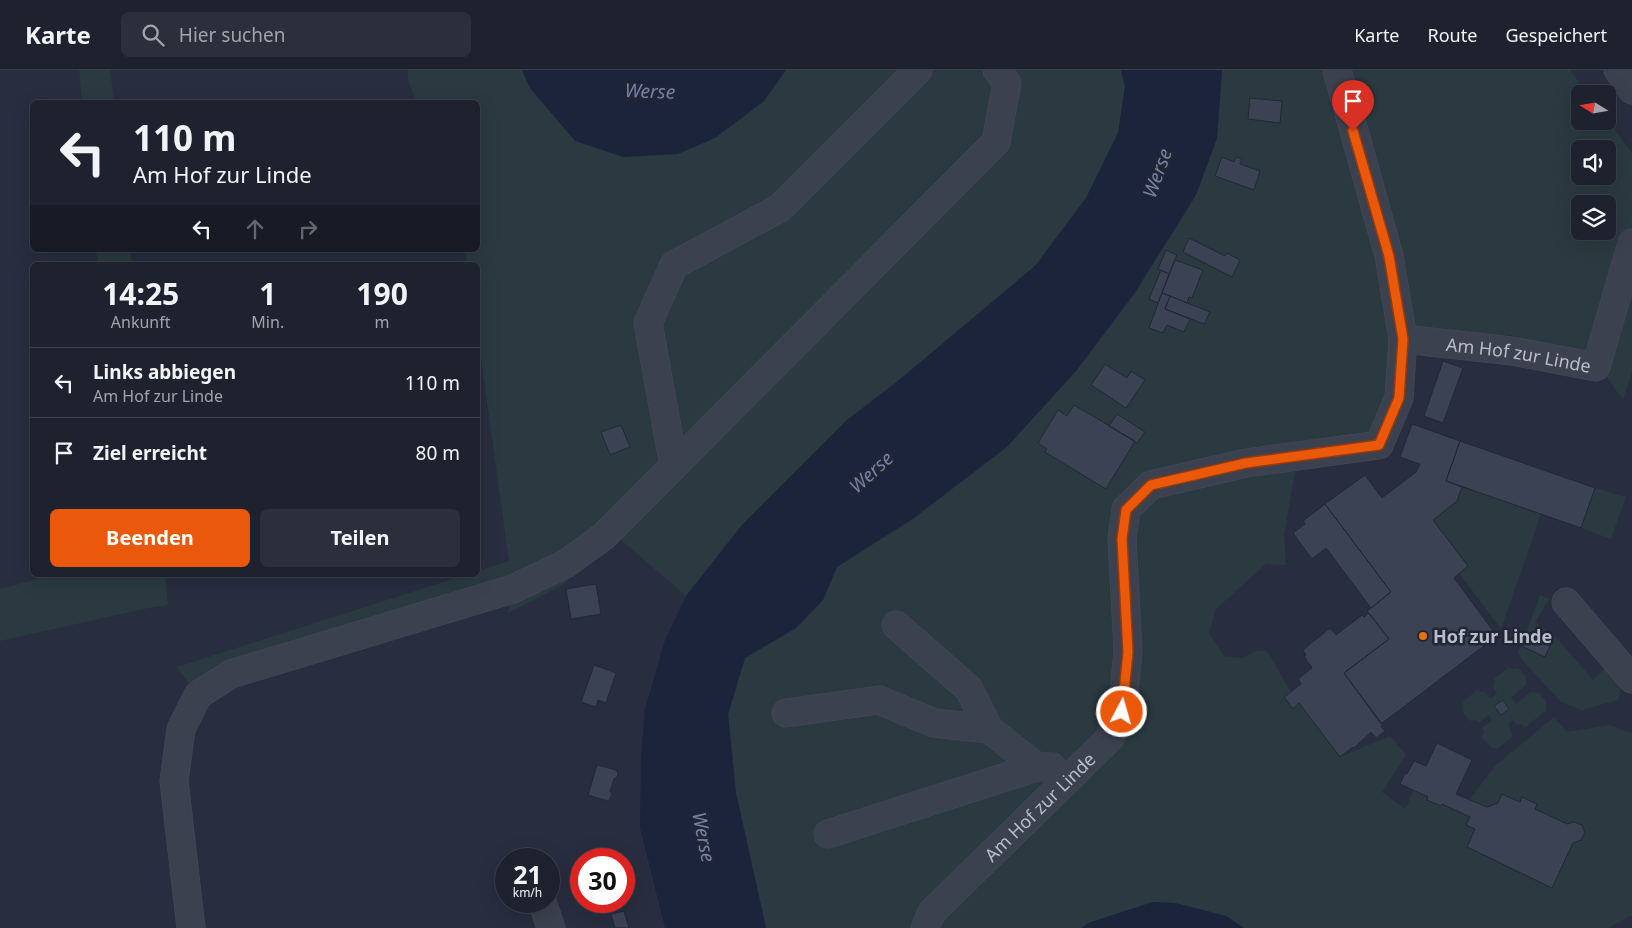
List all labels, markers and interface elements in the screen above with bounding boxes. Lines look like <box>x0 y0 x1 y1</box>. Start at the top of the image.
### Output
search box <box>121 12 471 57</box>
text: Karte <box>25 18 91 51</box>
icon: search <box>139 21 167 49</box>
text: Hier suchen <box>179 22 285 48</box>
text: Karte <box>1354 23 1400 47</box>
text: Route <box>1428 23 1477 47</box>
text: Gespeichert <box>1505 23 1607 47</box>
water label: Werse <box>624 77 676 105</box>
pin <box>1332 80 1374 131</box>
north arrow <box>1571 85 1616 130</box>
map controls <box>1571 85 1616 240</box>
icon: arrive <box>1339 87 1367 115</box>
text: 110 m <box>133 114 236 161</box>
icon: left <box>50 120 115 185</box>
button: sound <box>1571 140 1616 185</box>
water label: Werse <box>1136 145 1178 201</box>
text: Am Hof zur Linde <box>133 159 312 189</box>
button: layers <box>1571 195 1616 240</box>
icon: left <box>188 215 216 243</box>
icon: ahead <box>241 215 269 243</box>
icon: right <box>294 215 322 243</box>
text: 14:25 <box>102 273 179 314</box>
text: 1 <box>259 273 276 314</box>
text: 190 <box>356 273 408 314</box>
text: Ankunft <box>111 311 171 333</box>
text: Min. <box>251 311 284 333</box>
text: m <box>375 311 390 333</box>
street label: Am Hof zur Linde <box>1445 332 1593 378</box>
text: Links abbiegen <box>93 359 236 385</box>
icon: left <box>50 369 78 397</box>
text: 110 m <box>405 370 460 396</box>
text: Am Hof zur Linde <box>93 385 223 407</box>
icon: arrive <box>50 439 78 467</box>
text: Ziel erreicht <box>93 440 207 466</box>
text: 80 m <box>416 440 460 466</box>
water label: Werse <box>843 445 899 499</box>
button: Beenden <box>50 509 250 567</box>
button: Teilen <box>260 509 460 567</box>
place label: Hof zur Linde <box>1433 624 1552 648</box>
marker: Hof zur Linde <box>1417 630 1429 642</box>
position arrow <box>1095 685 1147 737</box>
street label: Am Hof zur Linde <box>979 747 1100 867</box>
water label: Werse <box>686 810 722 864</box>
speed limit sign: 30 <box>570 848 635 913</box>
text: 21 <box>513 857 542 891</box>
text: km/h <box>513 884 542 901</box>

